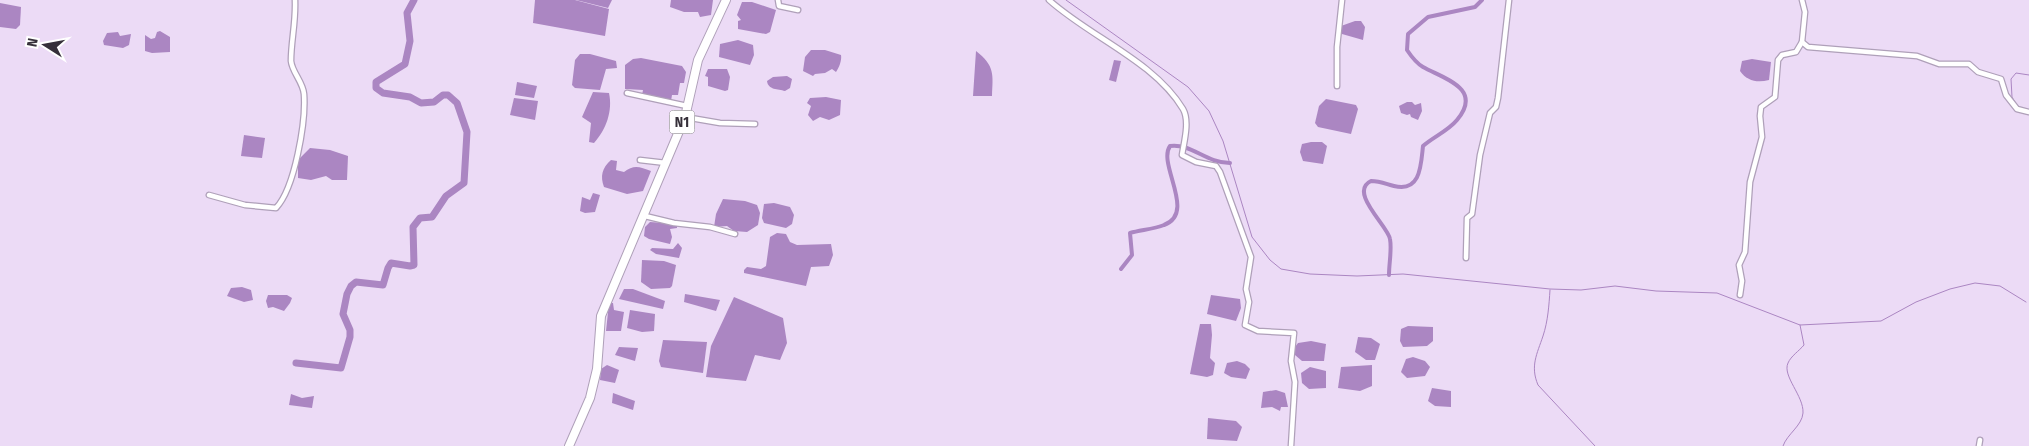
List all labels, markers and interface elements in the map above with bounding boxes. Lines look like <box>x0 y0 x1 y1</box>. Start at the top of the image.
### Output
north arrow <box>20 20 70 70</box>
text: N <box>24 37 42 48</box>
road number: N1 <box>670 110 694 134</box>

